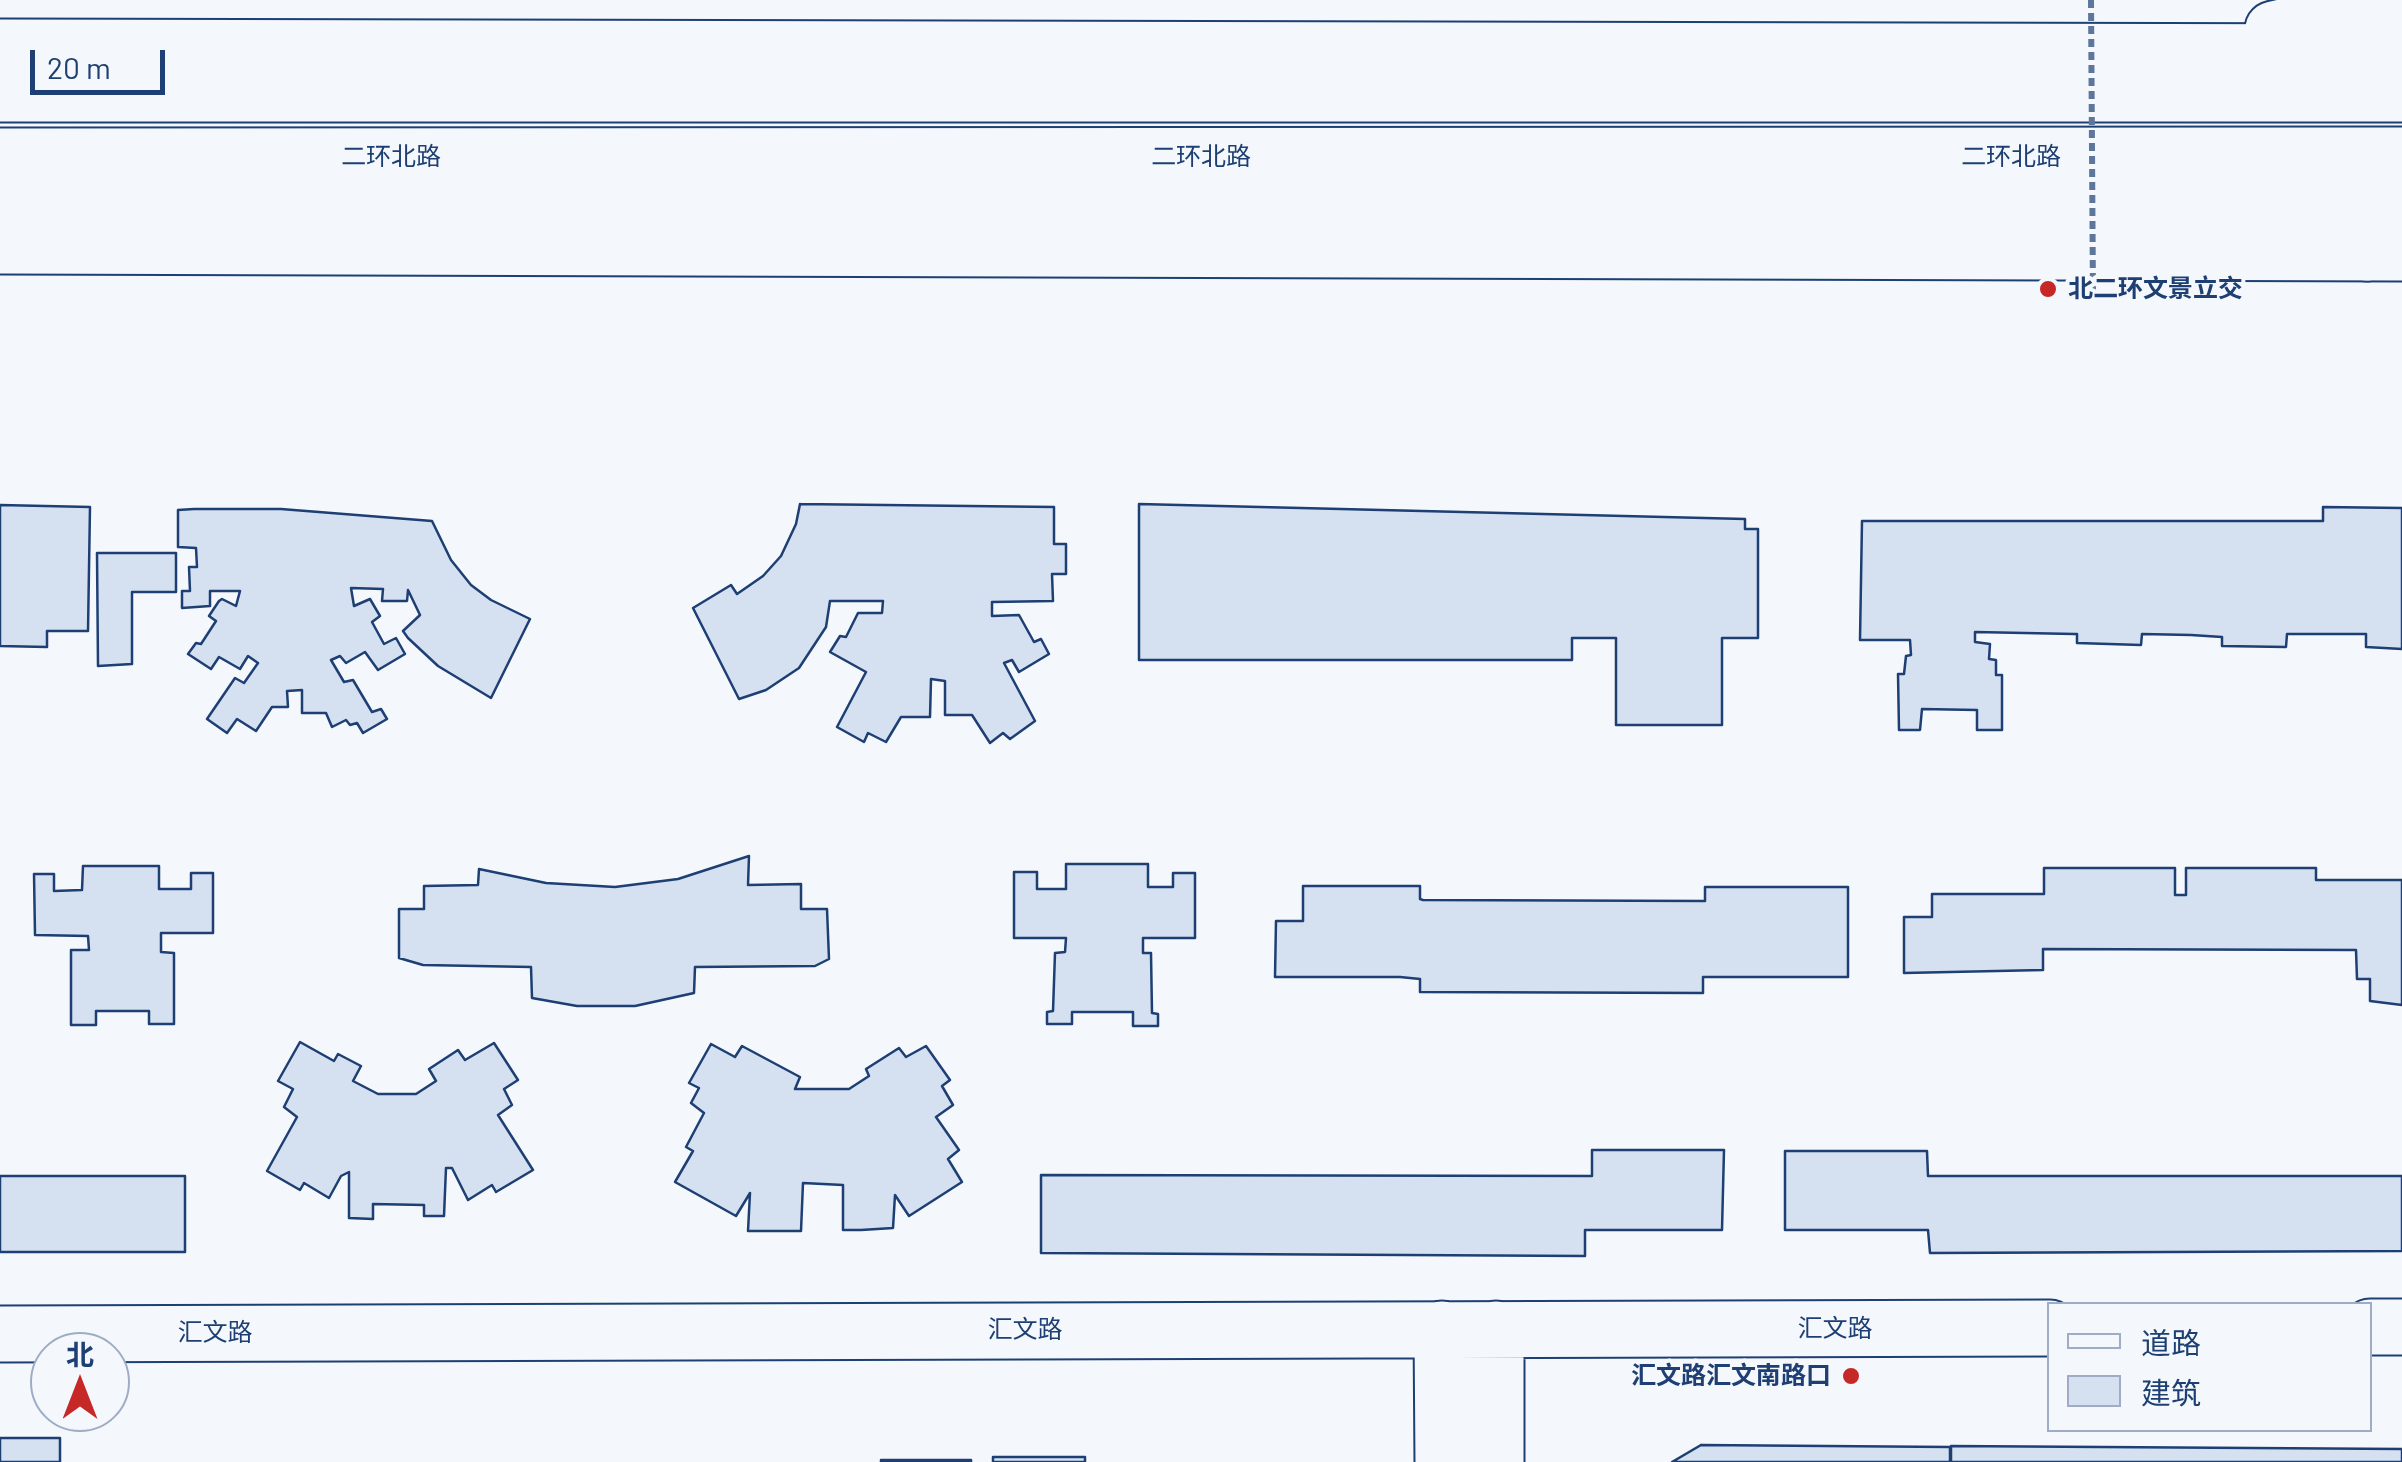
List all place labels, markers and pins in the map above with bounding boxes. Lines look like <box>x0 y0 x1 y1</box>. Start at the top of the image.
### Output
place label: 北二环文景立交 <box>2068 274 2243 304</box>
marker: 北二环文景立交 <box>2037 278 2059 300</box>
place label: 汇文路汇文南路口 <box>1631 1361 1831 1391</box>
marker: 汇文路汇文南路口 <box>1840 1365 1862 1387</box>

